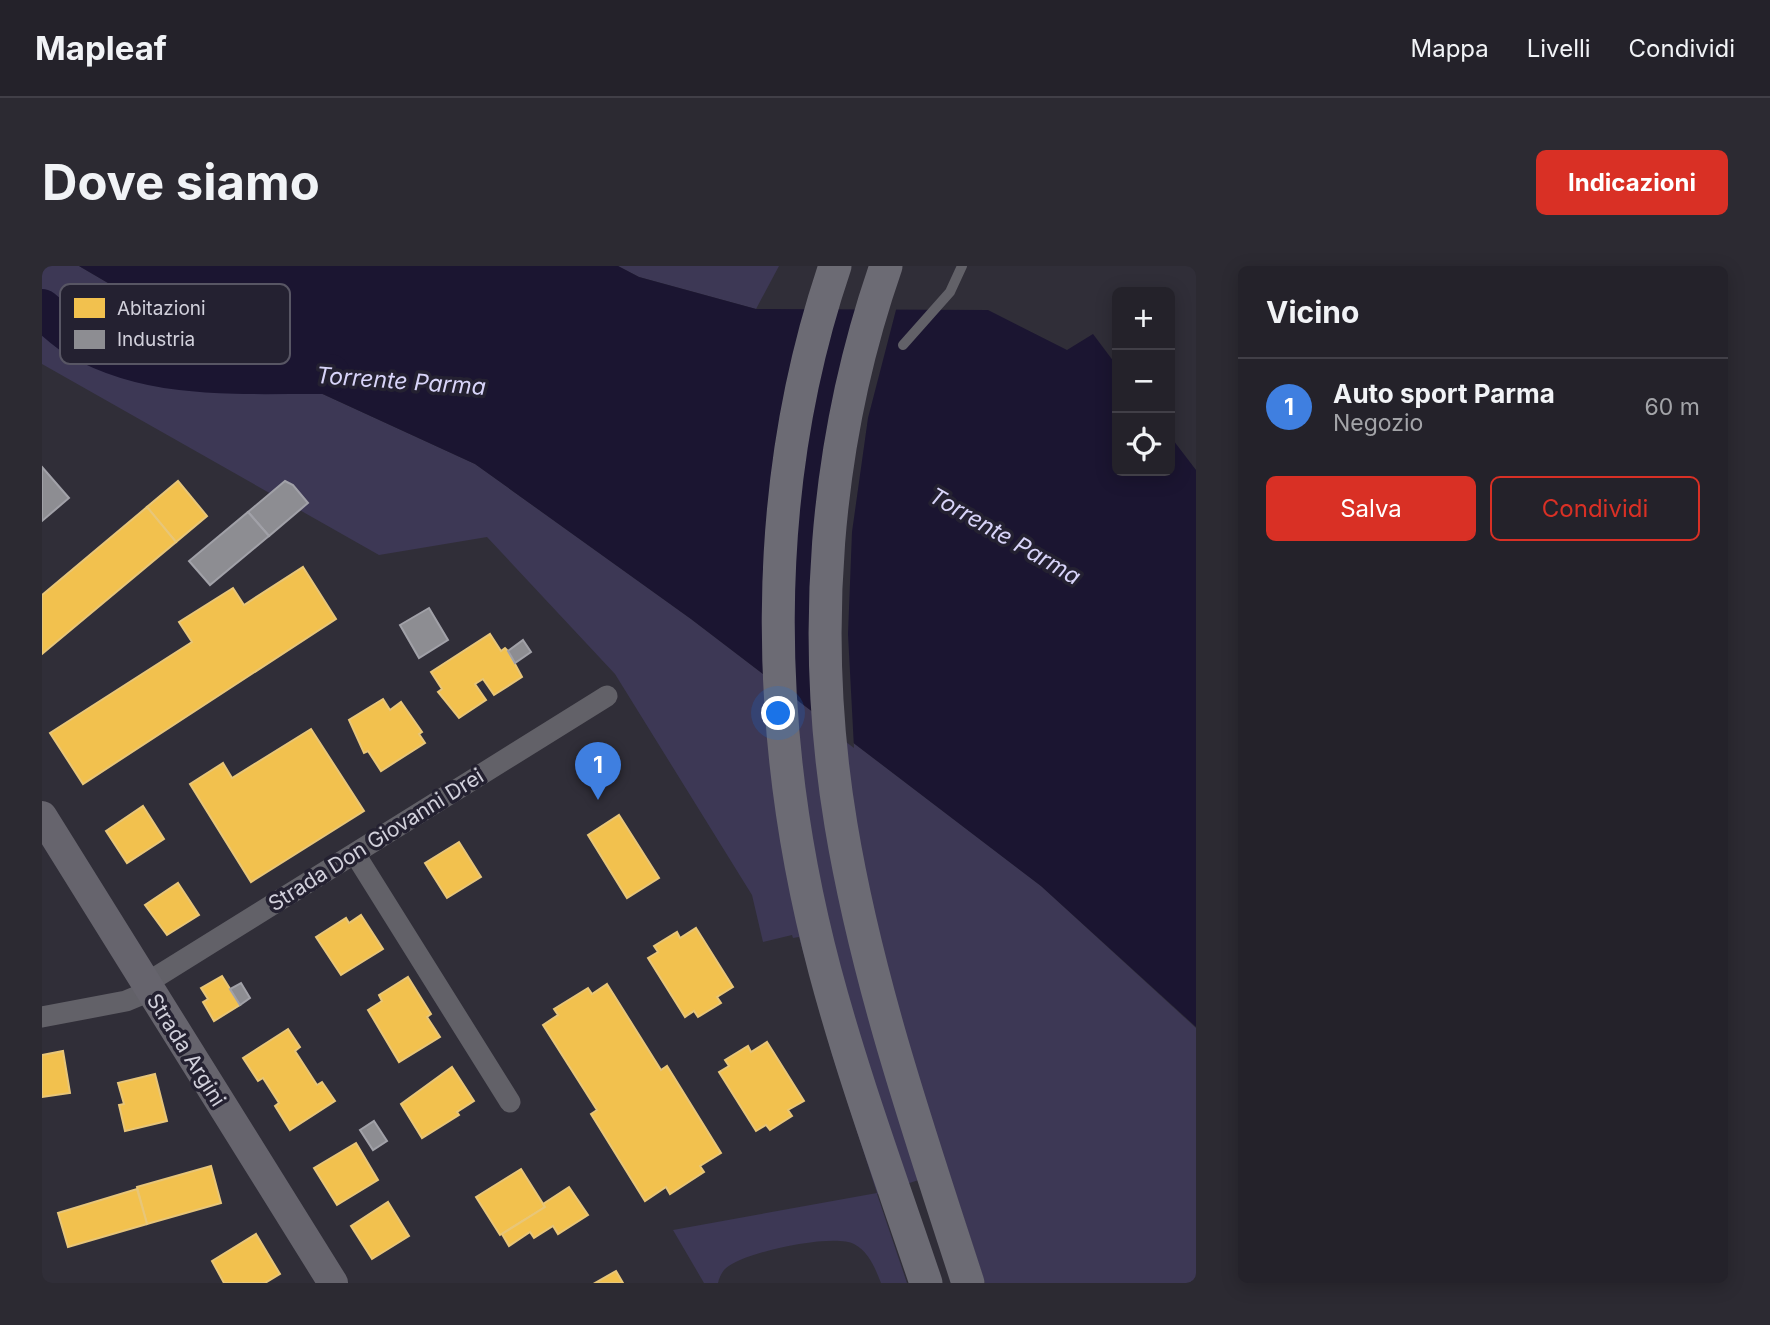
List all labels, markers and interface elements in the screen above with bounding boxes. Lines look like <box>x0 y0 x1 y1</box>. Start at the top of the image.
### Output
text: Mapleaf <box>35 28 167 68</box>
text: Mappa <box>1410 34 1489 63</box>
text: Livelli <box>1527 34 1591 63</box>
text: Condividi <box>1629 34 1735 63</box>
button: Indicazioni <box>1536 150 1728 215</box>
text: Dove siamo <box>42 153 320 212</box>
legend <box>60 284 290 364</box>
map controls <box>1112 287 1175 476</box>
button: + <box>1112 287 1175 350</box>
text: Vicino <box>1266 294 1359 330</box>
text: Abitazioni <box>117 297 206 320</box>
text: Industria <box>117 328 195 351</box>
button: − <box>1112 350 1175 413</box>
water label: Torrente Parma <box>315 361 487 401</box>
text: Auto sport Parma <box>1333 378 1555 409</box>
text: 1 <box>1284 393 1294 421</box>
text: 60 m <box>1645 393 1700 421</box>
text: Negozio <box>1333 409 1423 437</box>
button: locate <box>1112 413 1175 476</box>
button: Salva <box>1266 476 1476 541</box>
button: Condividi <box>1490 476 1700 541</box>
water label: Torrente Parma <box>924 481 1086 591</box>
your location <box>761 696 795 730</box>
pin: 1 <box>575 742 621 800</box>
street label: Strada Don Giovanni Drei <box>264 763 488 916</box>
street label: Strada Argini <box>142 989 231 1111</box>

